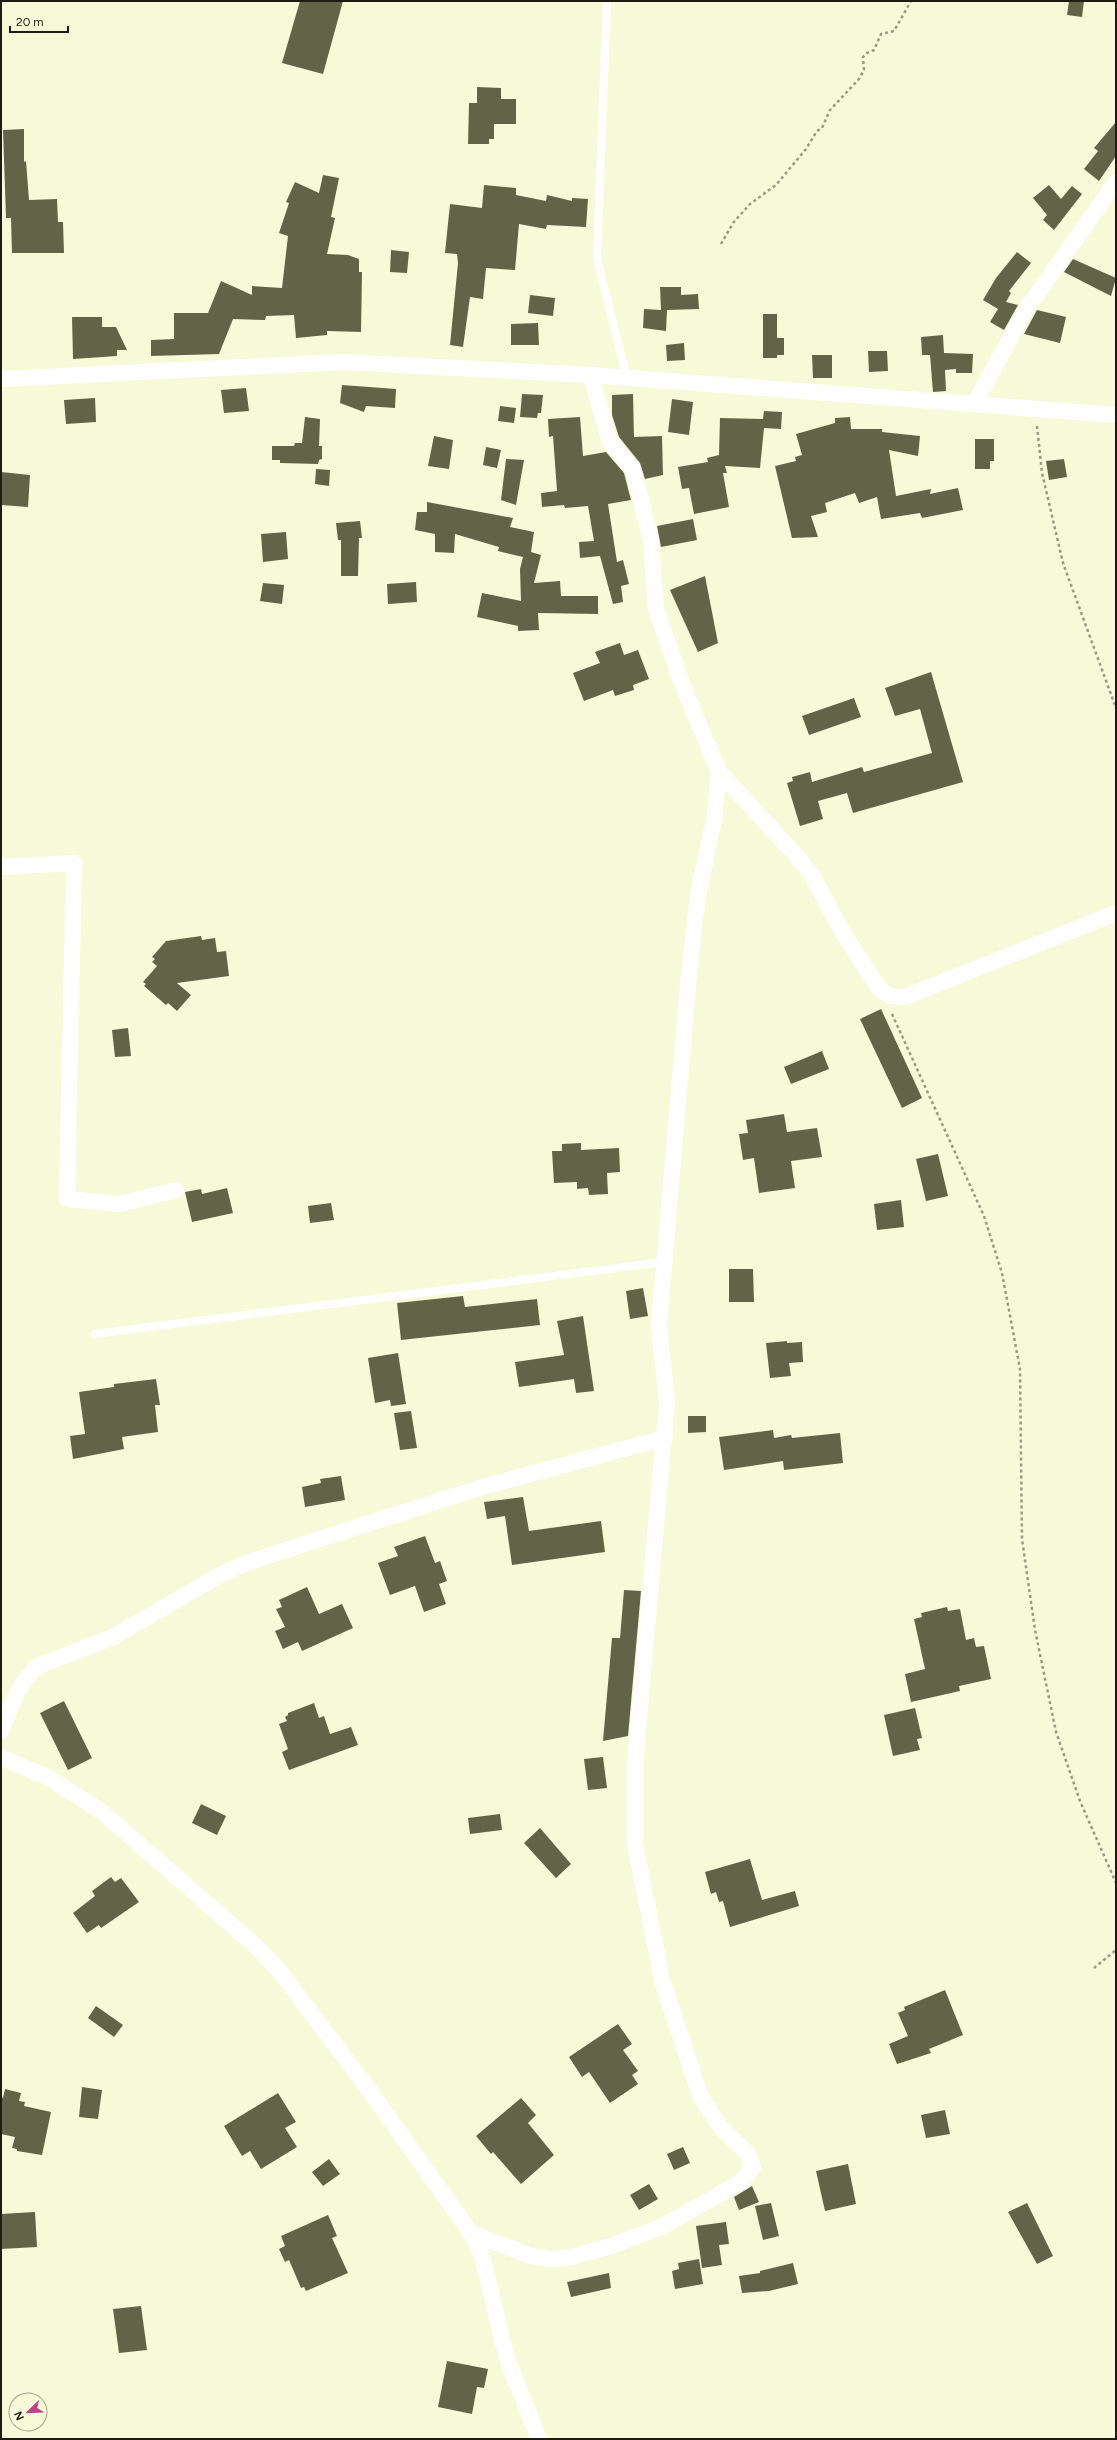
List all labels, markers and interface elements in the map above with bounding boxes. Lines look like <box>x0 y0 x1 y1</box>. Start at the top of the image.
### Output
scale bar <box>10 8 68 34</box>
text: 20 m <box>16 15 44 29</box>
north arrow <box>8 2392 48 2432</box>
text: N <box>12 2409 27 2422</box>

